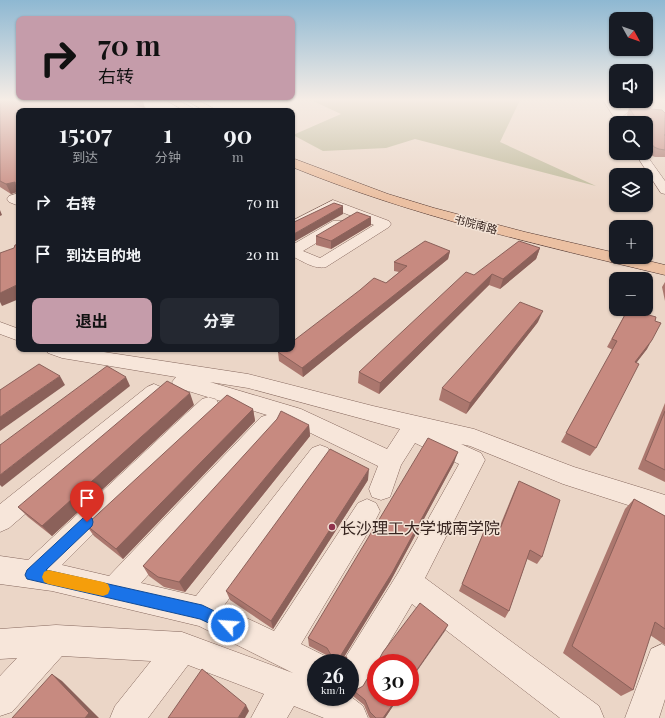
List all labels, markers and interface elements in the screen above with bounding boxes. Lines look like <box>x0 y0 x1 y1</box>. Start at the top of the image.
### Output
north arrow <box>609 12 653 56</box>
map controls <box>609 12 653 316</box>
text: 70 m <box>98 26 161 63</box>
icon: right <box>32 32 84 84</box>
text: 右转 <box>98 64 134 88</box>
button: sound <box>609 64 653 108</box>
button: search <box>609 116 653 160</box>
text: 15:07 <box>59 117 112 149</box>
text: 1 <box>163 117 172 149</box>
text: 90 <box>223 118 252 150</box>
text: 到达 <box>72 148 98 165</box>
text: 分钟 <box>155 148 181 165</box>
text: m <box>232 148 244 165</box>
button: layers <box>609 168 653 212</box>
icon: right <box>32 191 54 213</box>
text: 70 m <box>247 192 279 212</box>
text: 右转 <box>66 193 96 213</box>
street label: 书院南路 <box>453 211 499 237</box>
button: + <box>609 220 653 264</box>
icon: arrive <box>32 243 54 265</box>
text: 20 m <box>246 244 279 264</box>
text: 到达目的地 <box>66 245 141 265</box>
button: − <box>609 272 653 316</box>
button: 退出 <box>32 298 152 344</box>
button: 分享 <box>160 298 279 344</box>
pin <box>70 481 104 522</box>
icon: arrive <box>76 487 98 509</box>
place label: 长沙理工大学城南学院 <box>340 517 500 538</box>
marker: 长沙理工大学城南学院 <box>327 522 337 532</box>
position arrow <box>207 604 249 646</box>
speed limit sign: 30 <box>367 654 419 706</box>
text: 26 <box>322 661 344 688</box>
text: km/h <box>321 683 345 697</box>

